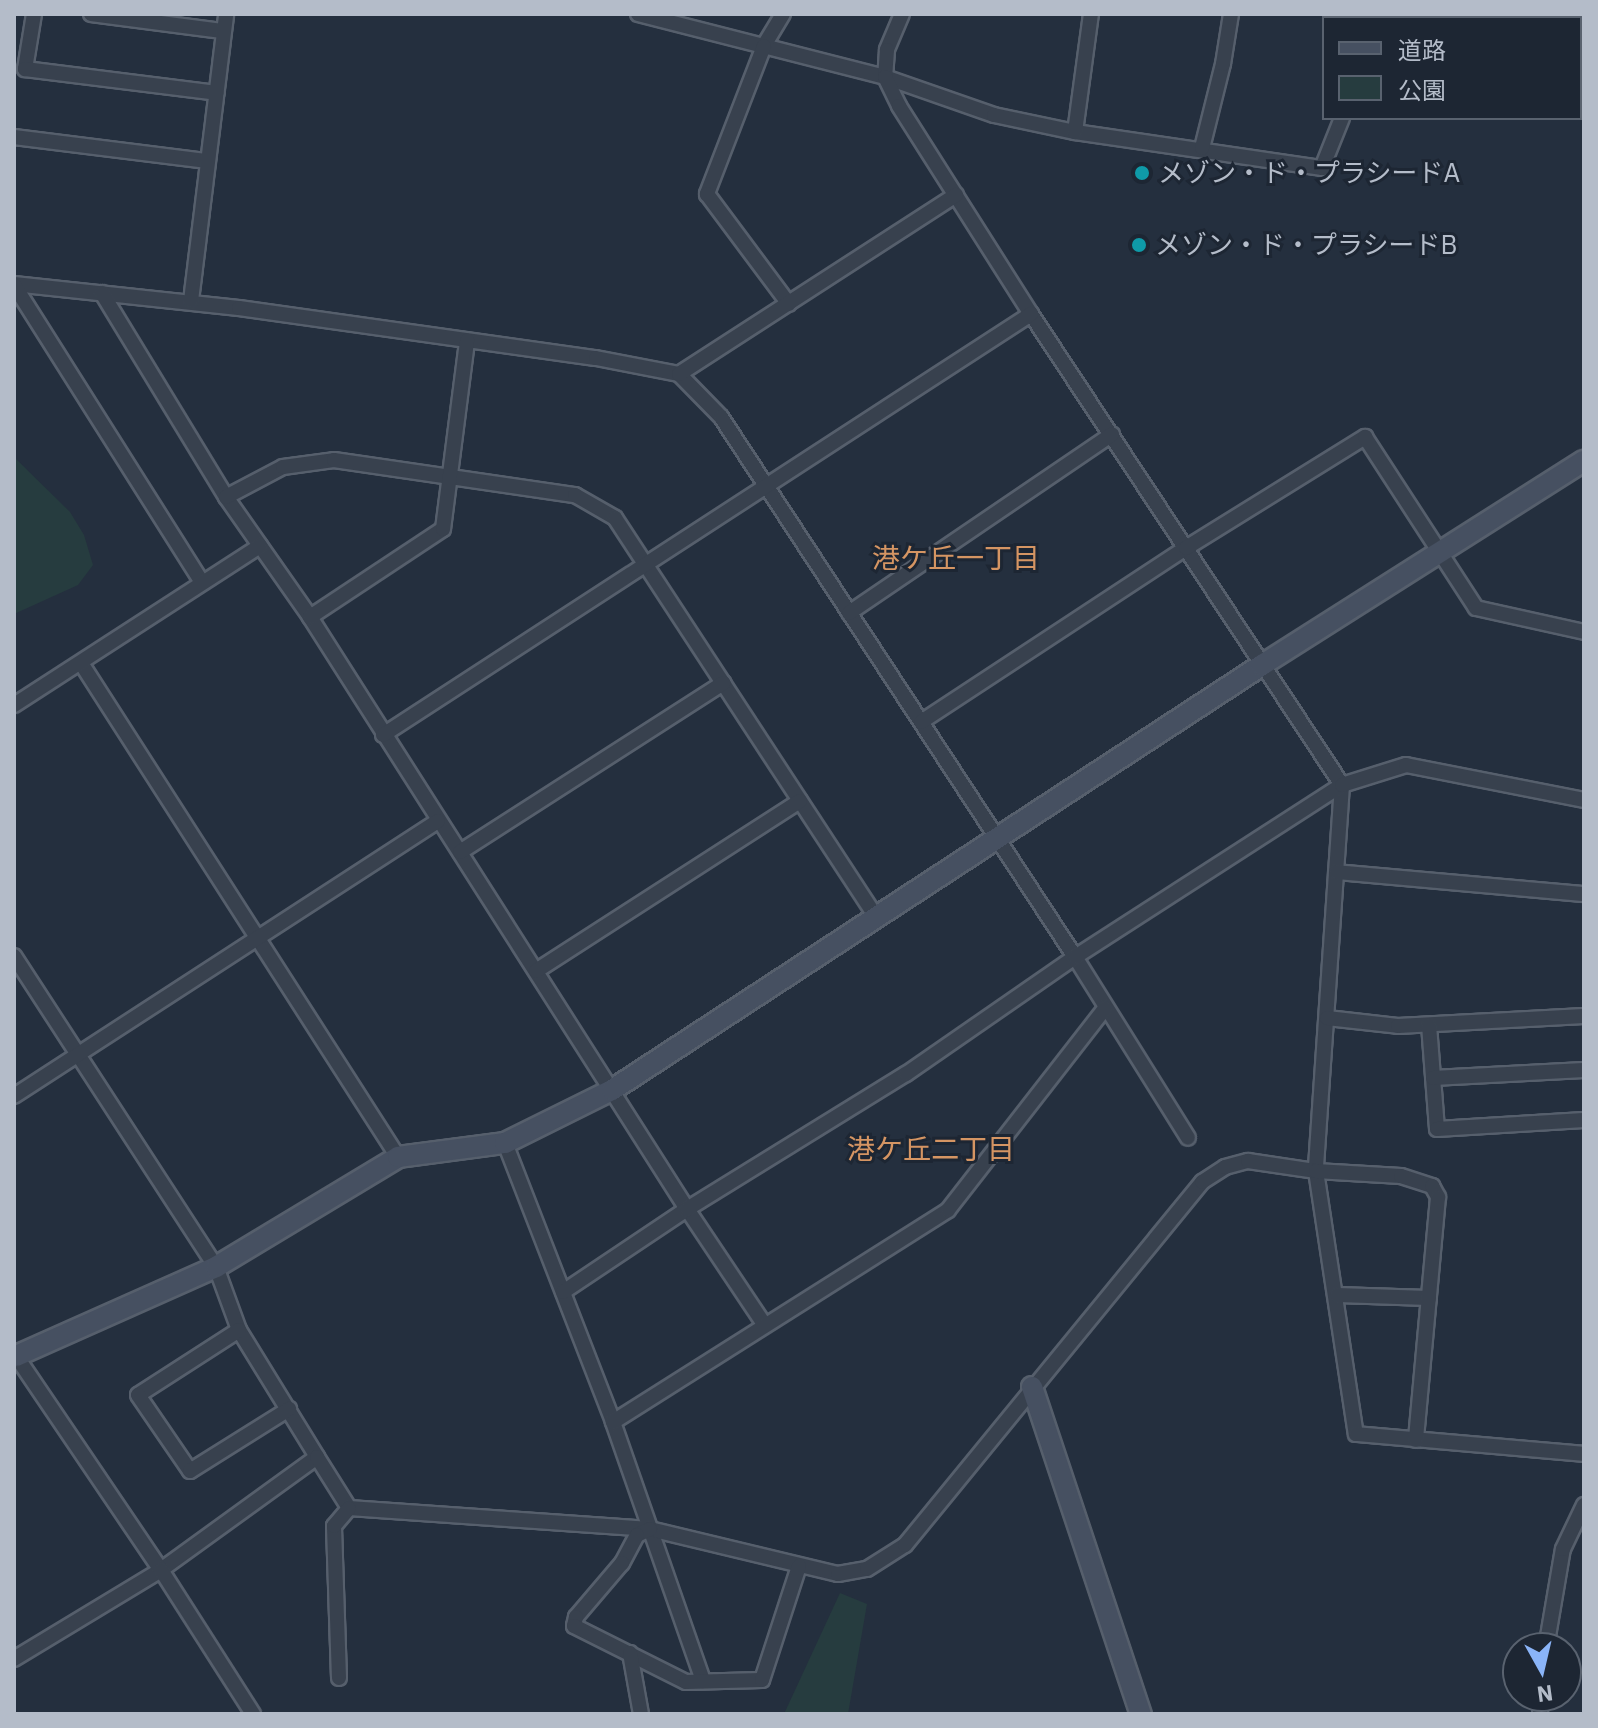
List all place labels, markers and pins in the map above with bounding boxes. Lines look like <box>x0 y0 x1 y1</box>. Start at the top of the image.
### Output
place label: メゾン・ド・プラシードA <box>1158 157 1461 189</box>
marker: メゾン・ド・プラシードA <box>1133 164 1151 182</box>
place label: メゾン・ド・プラシードB <box>1155 229 1458 261</box>
marker: メゾン・ド・プラシードB <box>1130 236 1148 254</box>

